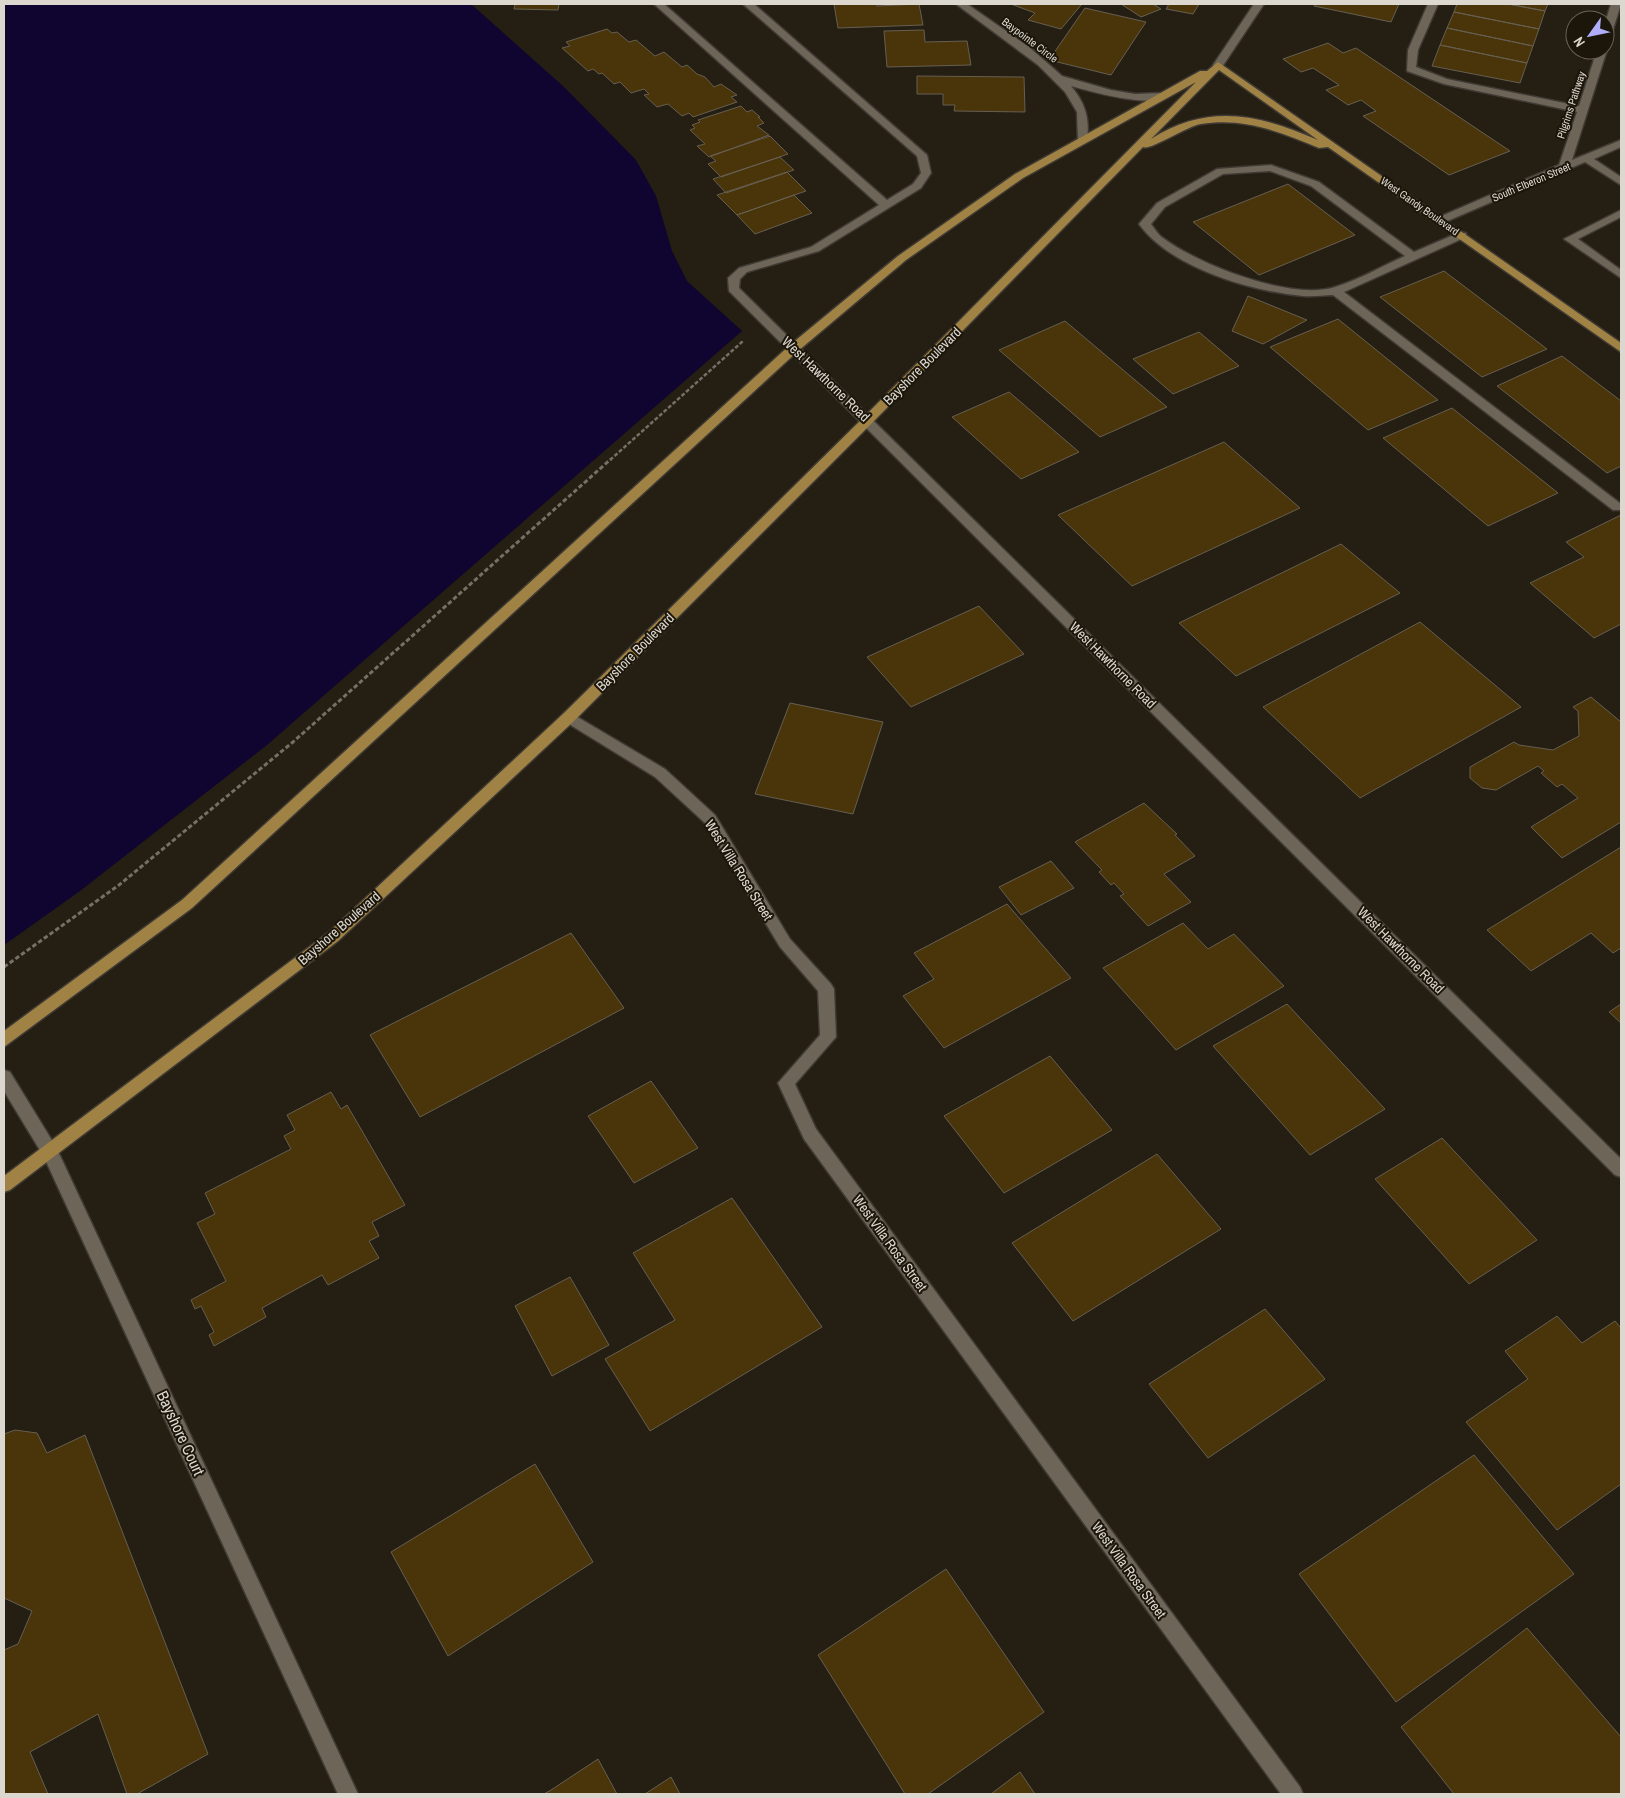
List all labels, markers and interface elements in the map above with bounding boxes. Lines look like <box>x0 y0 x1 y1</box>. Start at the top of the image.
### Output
north arrow <box>1565 10 1615 60</box>
street label: Baypointe Circle <box>999 14 1061 66</box>
text: N <box>1569 34 1589 50</box>
street label: Pilgrims Pathway <box>1553 69 1589 141</box>
street label: South Elberon Street <box>1490 159 1573 205</box>
street label: West Gandy Boulevard <box>1378 174 1462 238</box>
street label: Bayshore Boulevard <box>879 323 965 409</box>
street label: West Hawthorne Road <box>778 332 874 426</box>
street label: Bayshore Boulevard <box>592 609 678 695</box>
street label: West Hawthorne Road <box>1066 618 1160 712</box>
street label: West Villa Rosa Street <box>701 816 777 924</box>
street label: Bayshore Boulevard <box>294 887 384 969</box>
street label: West Hawthorne Road <box>1354 903 1448 997</box>
street label: West Villa Rosa Street <box>849 1191 931 1295</box>
street label: Bayshore Court <box>152 1387 210 1479</box>
street label: West Villa Rosa Street <box>1088 1518 1170 1622</box>

